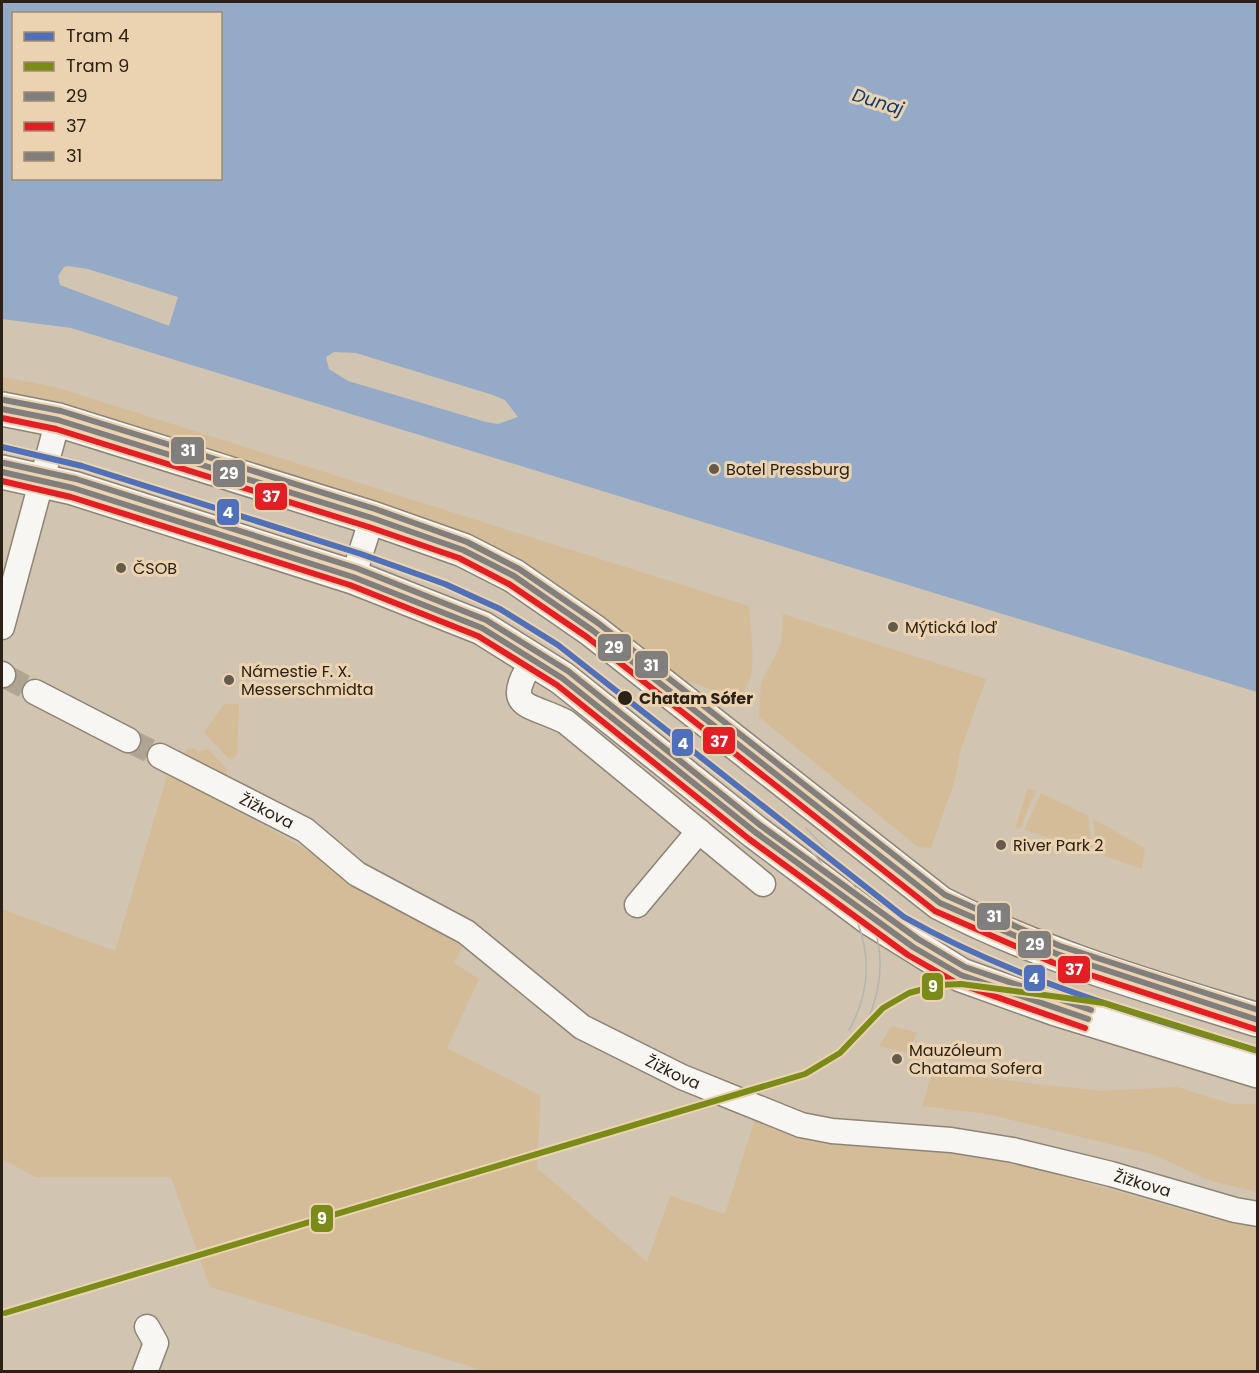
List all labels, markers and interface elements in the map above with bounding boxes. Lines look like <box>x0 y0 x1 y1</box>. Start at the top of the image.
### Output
legend <box>12 12 222 180</box>
text: Tram 4 <box>66 23 129 48</box>
text: Tram 9 <box>66 53 129 78</box>
water label: Dunaj <box>849 82 907 121</box>
text: 29 <box>66 83 88 108</box>
text: 37 <box>66 113 87 138</box>
text: 31 <box>66 143 82 168</box>
line badge: 31 <box>170 436 205 465</box>
text: 31 <box>180 439 196 462</box>
place label: Botel Pressburg <box>726 458 850 481</box>
line badge: 29 <box>212 459 246 488</box>
text: 29 <box>220 462 239 485</box>
marker: Botel Pressburg <box>707 462 721 476</box>
line badge: 37 <box>254 482 288 511</box>
text: 37 <box>262 485 281 508</box>
line badge: 4 <box>216 498 240 526</box>
text: 4 <box>223 501 234 524</box>
place label: ČSOB <box>133 557 177 580</box>
marker: ČSOB <box>114 561 128 575</box>
place label: Mýtická loď <box>905 616 998 639</box>
marker: Mýtická loď <box>886 620 900 634</box>
line badge: 29 <box>597 633 632 662</box>
text: 29 <box>605 636 624 659</box>
line badge: 31 <box>634 650 669 679</box>
text: 31 <box>643 654 659 677</box>
place label: Námestie F. X. Messerschmidta <box>241 660 373 701</box>
marker: Námestie F. X. Messerschmidta <box>222 673 236 687</box>
place label: Chatam Sófer <box>639 687 753 710</box>
marker: Chatam Sófer <box>616 689 634 707</box>
line badge: 37 <box>702 726 736 755</box>
line badge: 4 <box>671 728 694 757</box>
text: 37 <box>710 730 729 753</box>
text: 4 <box>678 732 689 755</box>
street label: Žižkova <box>236 788 298 834</box>
place label: River Park 2 <box>1013 834 1104 857</box>
marker: River Park 2 <box>994 838 1008 852</box>
line badge: 31 <box>976 902 1011 931</box>
text: 31 <box>986 905 1002 928</box>
line badge: 29 <box>1017 930 1052 959</box>
text: 29 <box>1026 933 1045 956</box>
line badge: 37 <box>1057 955 1091 984</box>
text: 37 <box>1065 958 1084 981</box>
line badge: 4 <box>1023 964 1046 992</box>
text: 4 <box>1029 967 1040 990</box>
line badge: 9 <box>921 972 944 1001</box>
text: 9 <box>928 975 938 998</box>
place label: Mauzóleum Chatama Sofera <box>909 1039 1042 1080</box>
street label: Žižkova <box>642 1050 704 1095</box>
marker: Mauzóleum Chatama Sofera <box>890 1052 904 1066</box>
street label: Žižkova <box>1111 1165 1174 1203</box>
line badge: 9 <box>310 1204 334 1233</box>
text: 9 <box>317 1207 327 1230</box>

